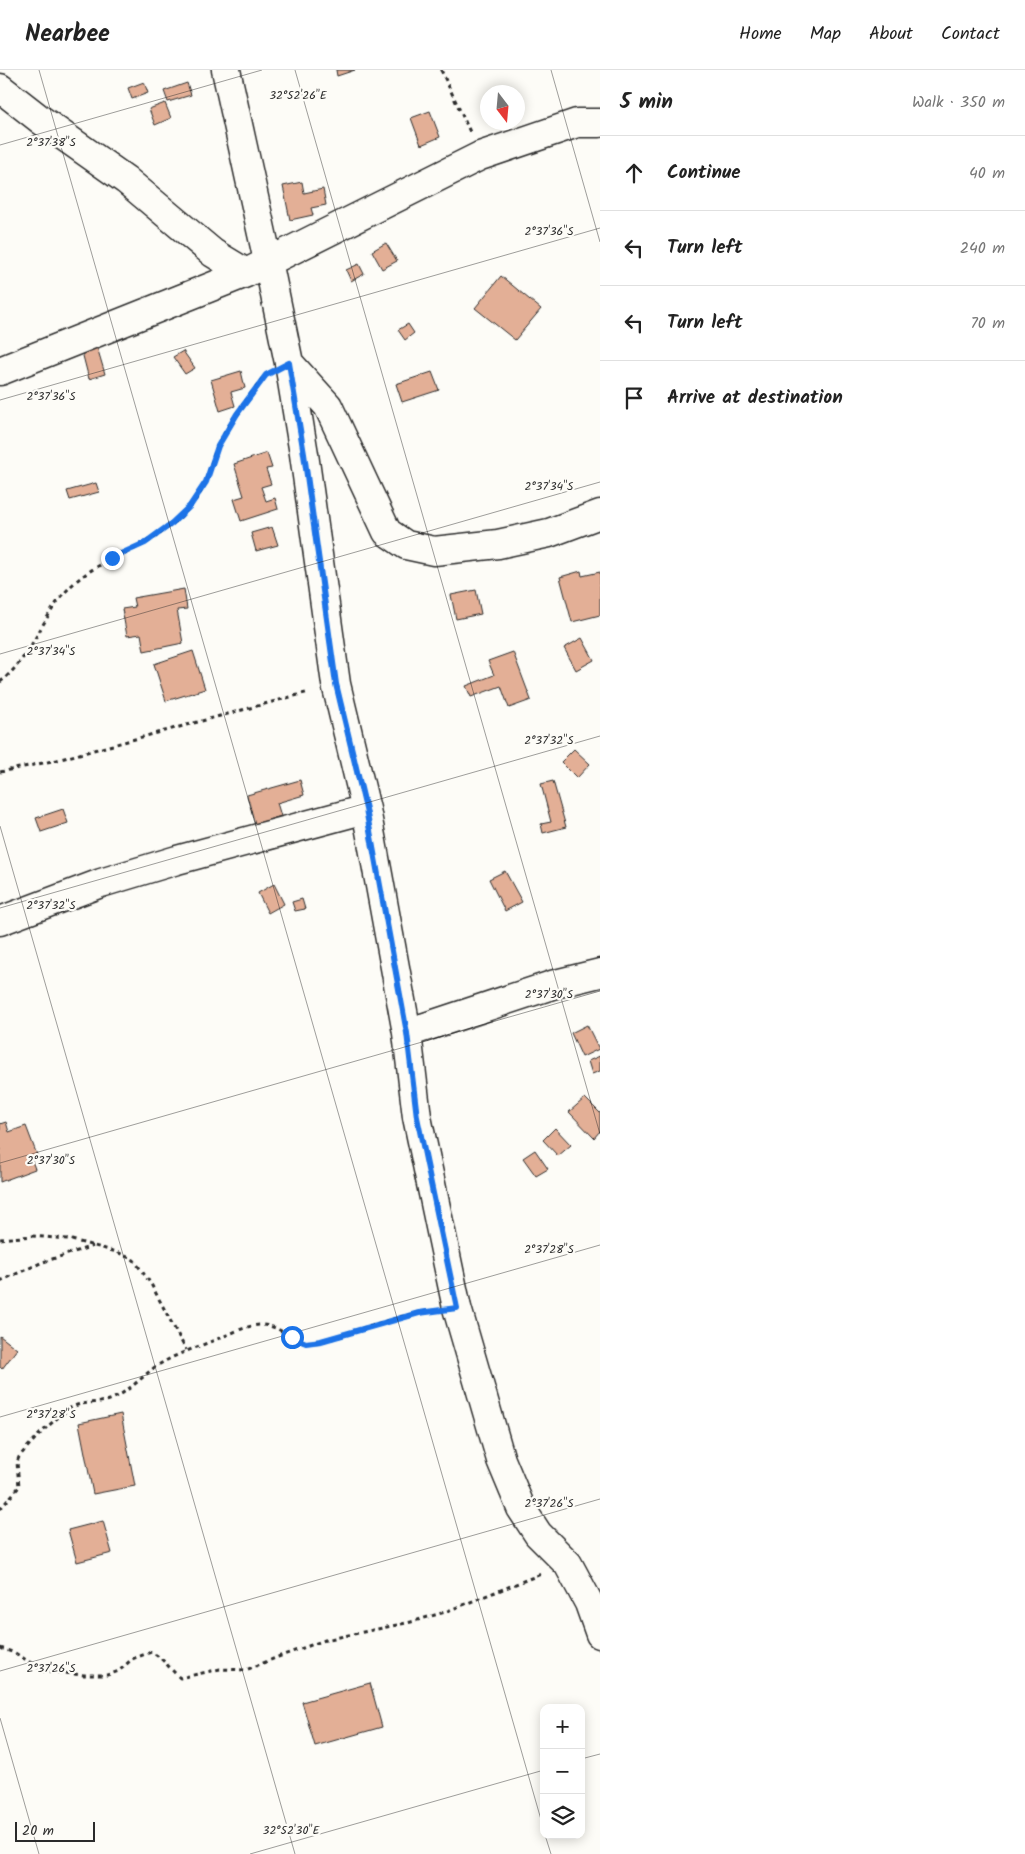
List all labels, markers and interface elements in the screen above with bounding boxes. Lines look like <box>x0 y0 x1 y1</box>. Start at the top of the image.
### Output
text: Nearbee <box>25 15 110 54</box>
text: Home <box>739 20 782 49</box>
text: Map <box>810 20 841 49</box>
text: About <box>869 20 913 49</box>
text: Contact <box>941 20 1000 49</box>
north arrow <box>480 85 525 130</box>
text: 32°52'26"E <box>269 86 328 105</box>
text: 5 min <box>620 86 673 119</box>
text: Walk · 350 m <box>912 90 1005 115</box>
text: 2°37'38"S <box>26 133 76 152</box>
text: Continue <box>667 158 740 188</box>
icon: ahead <box>620 159 648 187</box>
text: 40 m <box>969 161 1005 186</box>
text: 2°37'36"S <box>524 222 574 241</box>
text: Turn left <box>667 233 742 263</box>
icon: left <box>620 234 648 262</box>
text: 240 m <box>960 236 1005 261</box>
text: Turn left <box>667 308 742 338</box>
icon: left <box>620 309 648 337</box>
text: 70 m <box>970 311 1005 336</box>
text: Arrive at destination <box>667 383 843 413</box>
icon: arrive <box>620 384 648 412</box>
text: 2°37'36"S <box>26 387 76 406</box>
text: 2°37'34"S <box>525 477 574 496</box>
route end <box>101 547 124 570</box>
text: 2°37'34"S <box>27 642 76 661</box>
text: 2°37'32"S <box>524 731 574 750</box>
text: 2°37'32"S <box>26 896 76 915</box>
text: 2°37'30"S <box>525 985 574 1004</box>
text: 2°37'30"S <box>27 1151 76 1170</box>
text: 2°37'28"S <box>524 1240 574 1259</box>
route start <box>281 1326 304 1349</box>
text: 2°37'28"S <box>26 1405 76 1424</box>
text: 2°37'26"S <box>524 1494 574 1513</box>
text: 2°37'26"S <box>26 1659 76 1678</box>
map controls <box>540 1704 585 1839</box>
button: + <box>540 1704 585 1749</box>
button: − <box>540 1749 585 1794</box>
button: layers <box>540 1794 585 1839</box>
scale bar <box>15 1819 95 1842</box>
text: 20 m <box>22 1820 54 1842</box>
text: 32°52'30"E <box>263 1821 320 1840</box>

